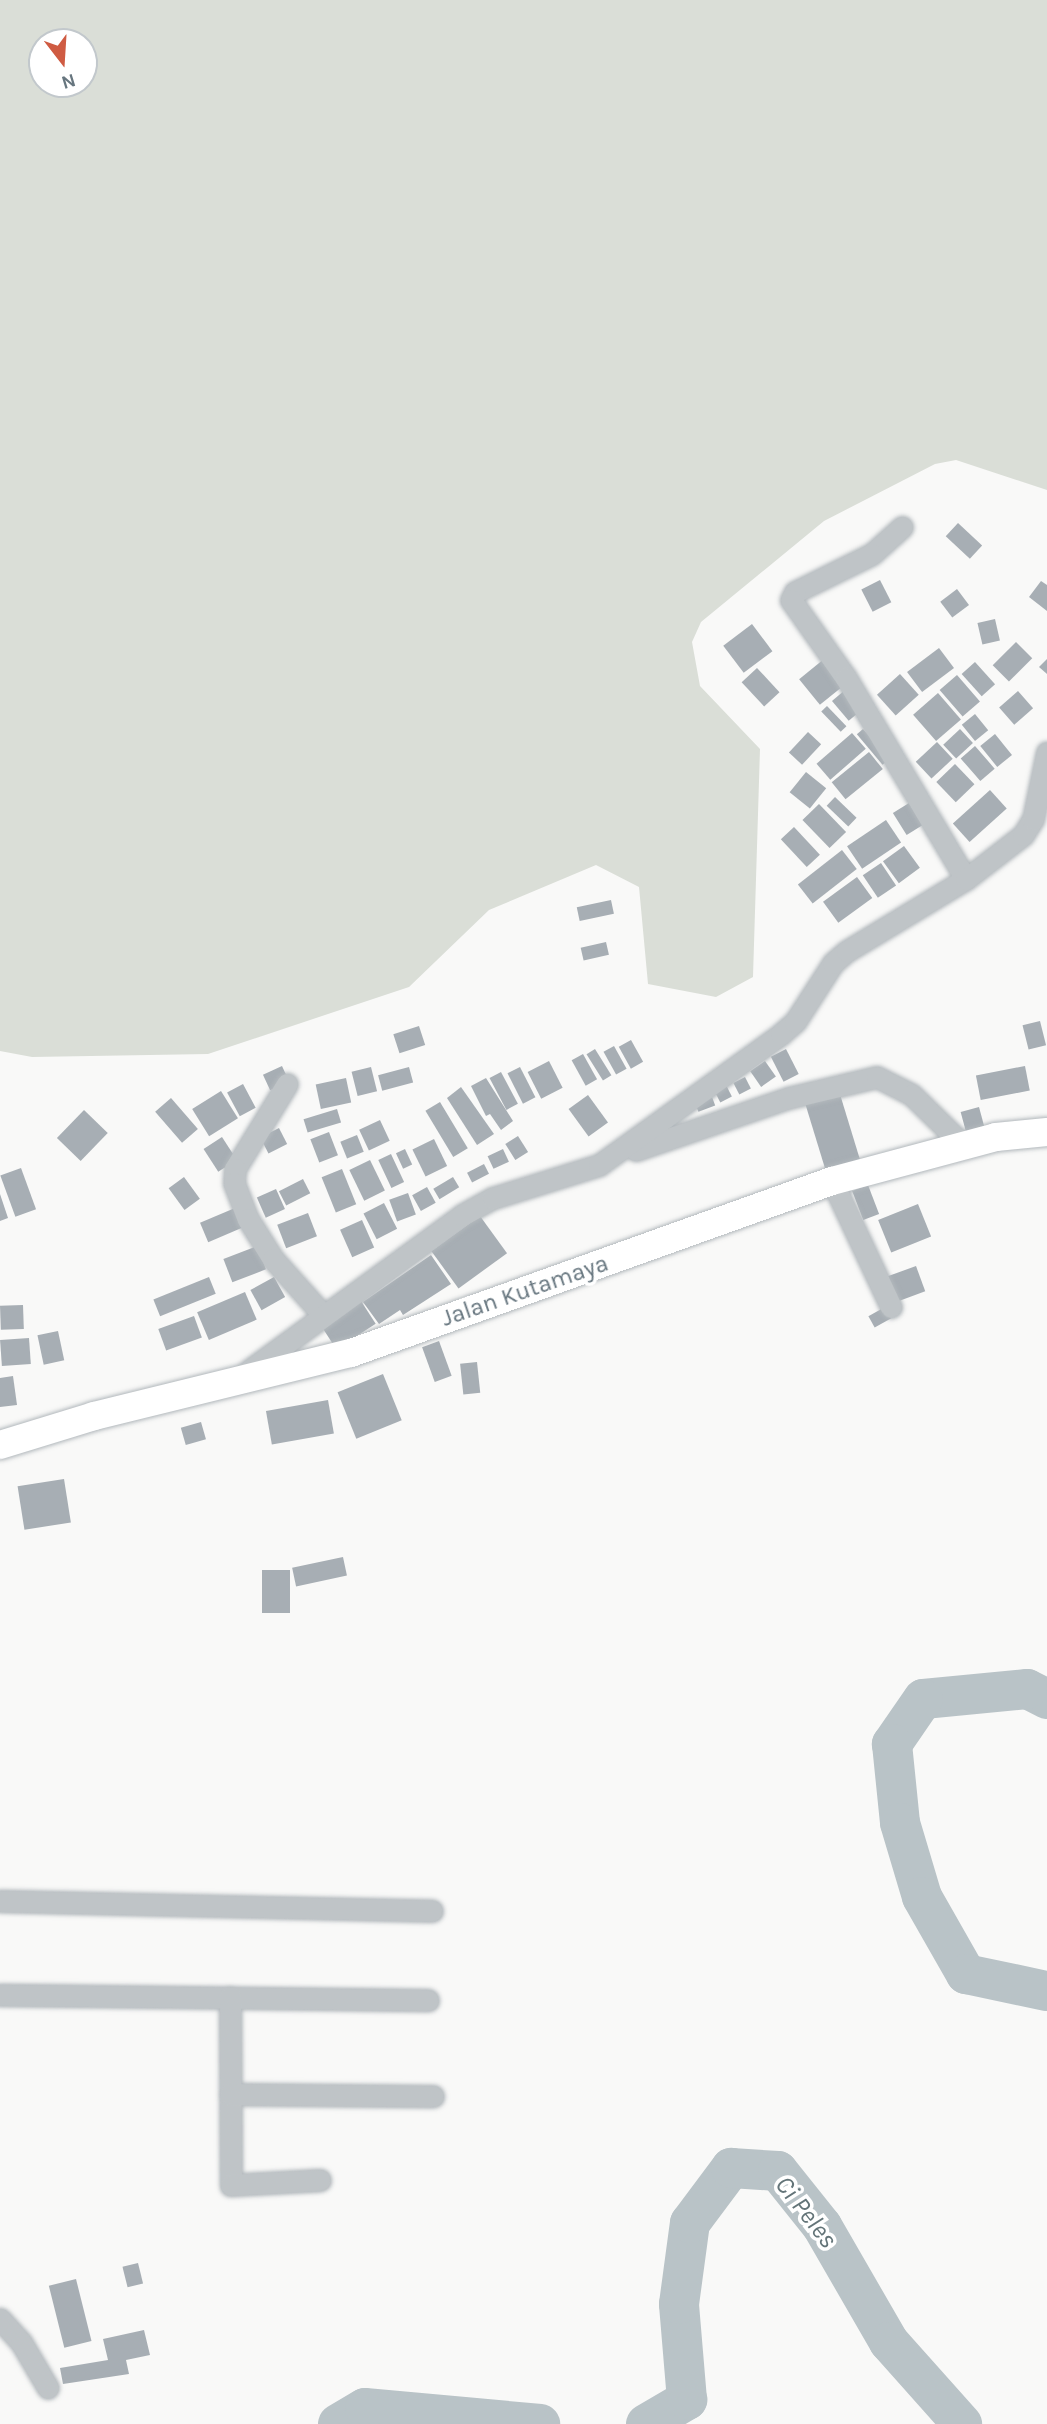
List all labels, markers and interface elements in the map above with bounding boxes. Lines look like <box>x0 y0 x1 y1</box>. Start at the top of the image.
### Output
north arrow <box>28 28 98 98</box>
text: N <box>59 69 78 94</box>
street label: Jalan Kutamaya <box>438 1249 612 1333</box>
water label: Ci Peles <box>768 2170 844 2254</box>

